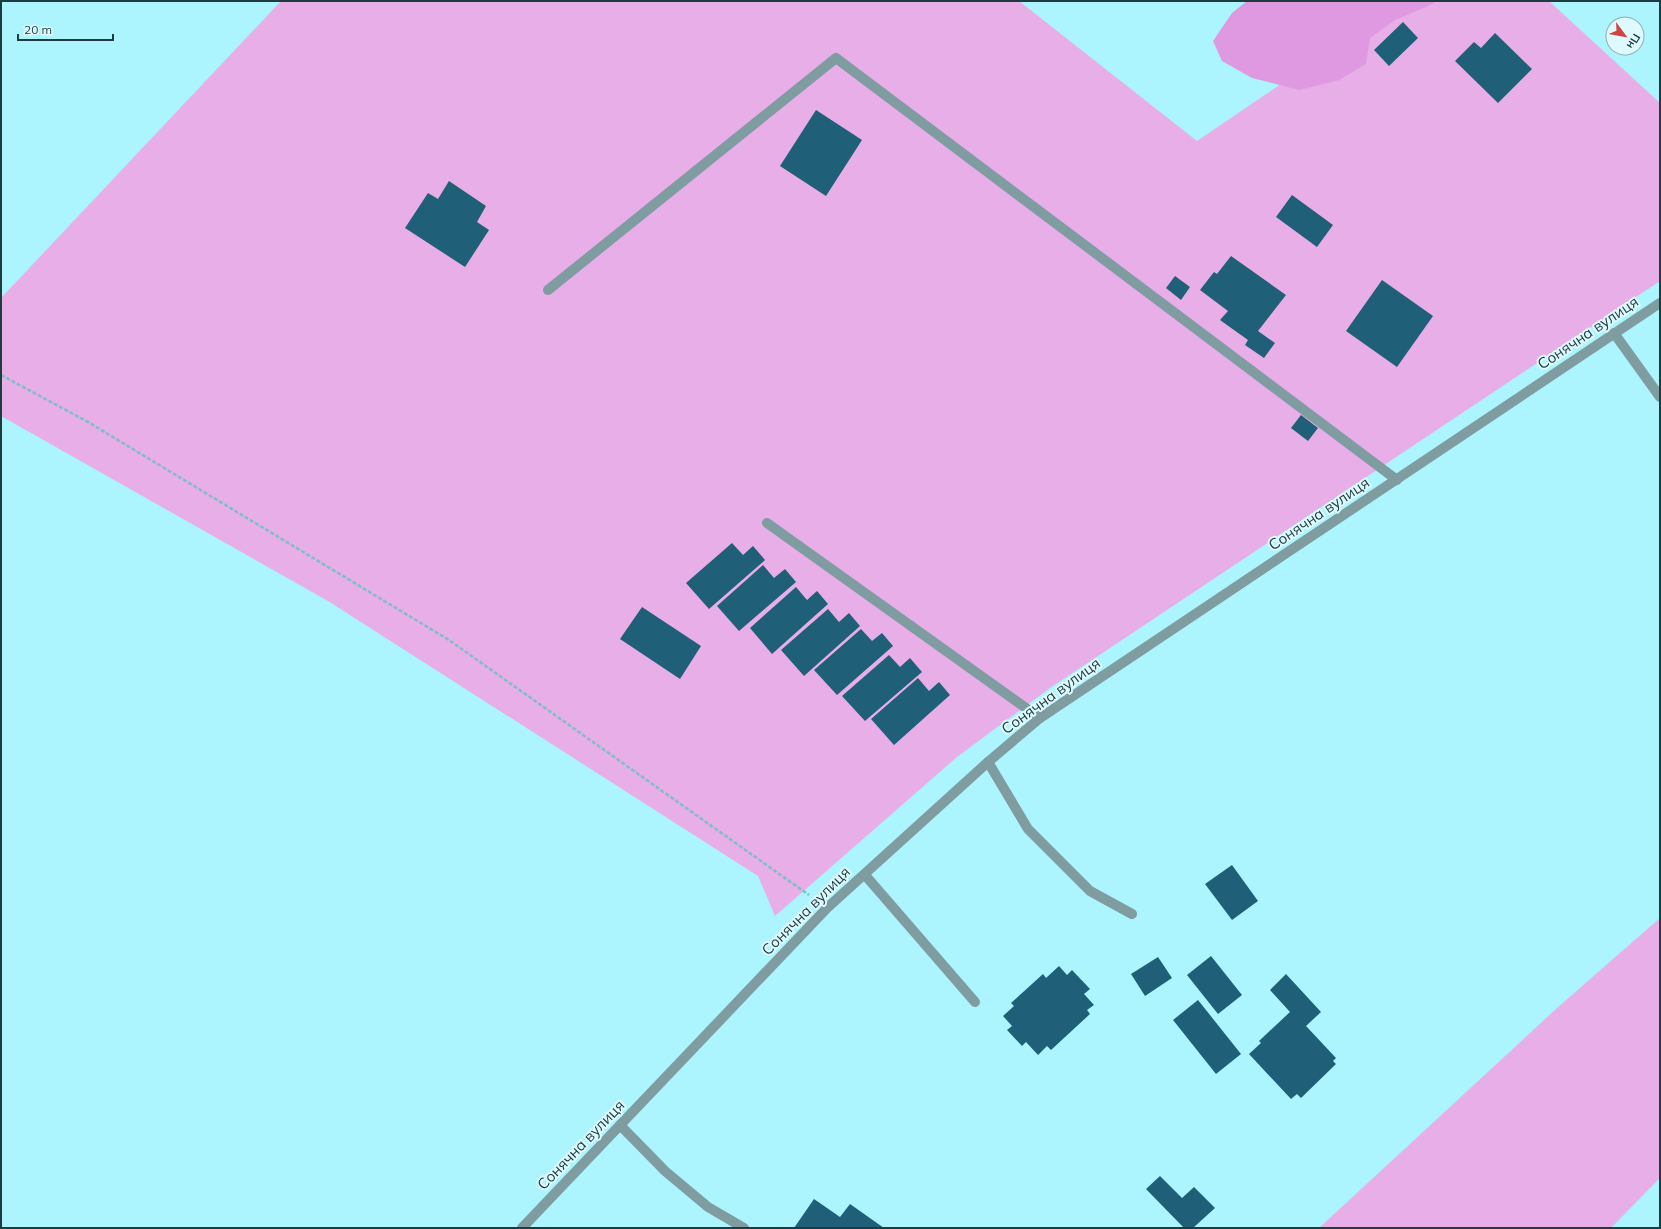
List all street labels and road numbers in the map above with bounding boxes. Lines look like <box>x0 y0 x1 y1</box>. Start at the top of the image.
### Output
street label: Сонячна вулиця <box>1534 292 1642 373</box>
street label: Сонячна вулиця <box>1265 473 1373 554</box>
street label: Сонячна вулиця <box>998 653 1104 738</box>
street label: Сонячна вулиця <box>757 862 854 959</box>
street label: Сонячна вулиця <box>533 1096 628 1194</box>

